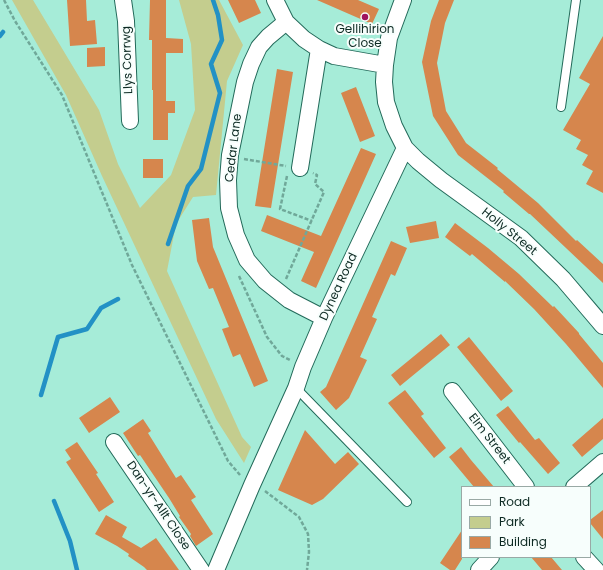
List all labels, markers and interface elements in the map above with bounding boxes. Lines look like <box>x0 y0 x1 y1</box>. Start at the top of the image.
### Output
marker: Gellihirion Close <box>360 12 370 22</box>
place label: Gellihirion Close <box>335 23 395 51</box>
street label: Llys Corrwg <box>120 26 136 94</box>
street label: Cedar Lane <box>223 113 245 183</box>
street label: Holly Street <box>478 205 540 259</box>
street label: Dynea Road <box>317 251 361 323</box>
street label: Elm Street <box>465 411 513 467</box>
street label: Dan-yr-Allt Close <box>123 459 193 553</box>
legend <box>461 486 591 558</box>
text: Road <box>499 493 530 510</box>
text: Park <box>499 513 525 530</box>
text: Building <box>499 533 547 550</box>

